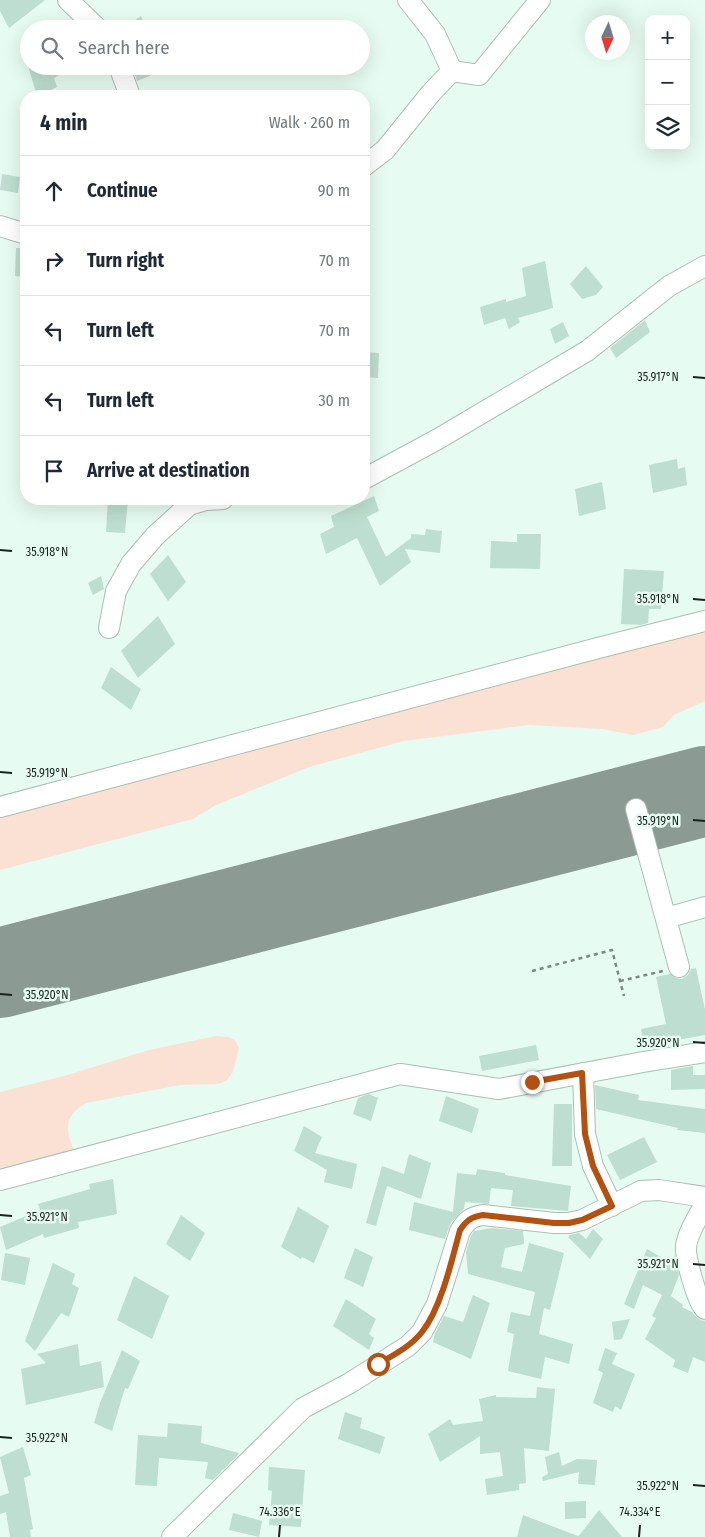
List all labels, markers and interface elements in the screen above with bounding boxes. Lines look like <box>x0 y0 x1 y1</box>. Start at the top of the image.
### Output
north arrow <box>585 15 630 60</box>
map controls <box>645 15 690 150</box>
button: + <box>645 15 690 60</box>
search box <box>20 20 370 75</box>
icon: search <box>38 34 66 62</box>
text: Search here <box>78 36 170 59</box>
button: − <box>645 60 690 105</box>
button: layers <box>645 105 690 150</box>
text: 4 min <box>40 110 88 136</box>
text: Walk · 260 m <box>269 113 350 132</box>
icon: ahead <box>40 177 68 205</box>
text: Continue <box>87 179 158 202</box>
text: 90 m <box>318 181 350 200</box>
icon: right <box>40 247 68 275</box>
text: Turn right <box>87 249 164 272</box>
text: 70 m <box>319 251 350 270</box>
icon: left <box>40 317 68 345</box>
text: Turn left <box>87 319 154 342</box>
text: 70 m <box>319 321 350 340</box>
text: 35.917°N <box>637 370 679 384</box>
icon: left <box>40 387 68 415</box>
text: Turn left <box>87 389 154 412</box>
text: 30 m <box>318 391 350 410</box>
icon: arrive <box>40 457 68 485</box>
text: Arrive at destination <box>87 459 250 482</box>
text: 35.918°N <box>26 545 68 559</box>
text: 35.918°N <box>637 592 679 606</box>
text: 35.919°N <box>26 766 68 780</box>
text: 35.919°N <box>637 814 679 828</box>
text: 35.920°N <box>25 988 69 1002</box>
text: 35.920°N <box>636 1036 680 1050</box>
route end <box>521 1071 544 1094</box>
text: 35.921°N <box>26 1210 68 1224</box>
text: 35.921°N <box>637 1257 679 1271</box>
route start <box>367 1353 390 1376</box>
text: 35.922°N <box>26 1431 68 1445</box>
text: 35.922°N <box>637 1479 679 1493</box>
text: 74.336°E <box>260 1505 301 1519</box>
text: 74.334°E <box>620 1505 661 1519</box>

